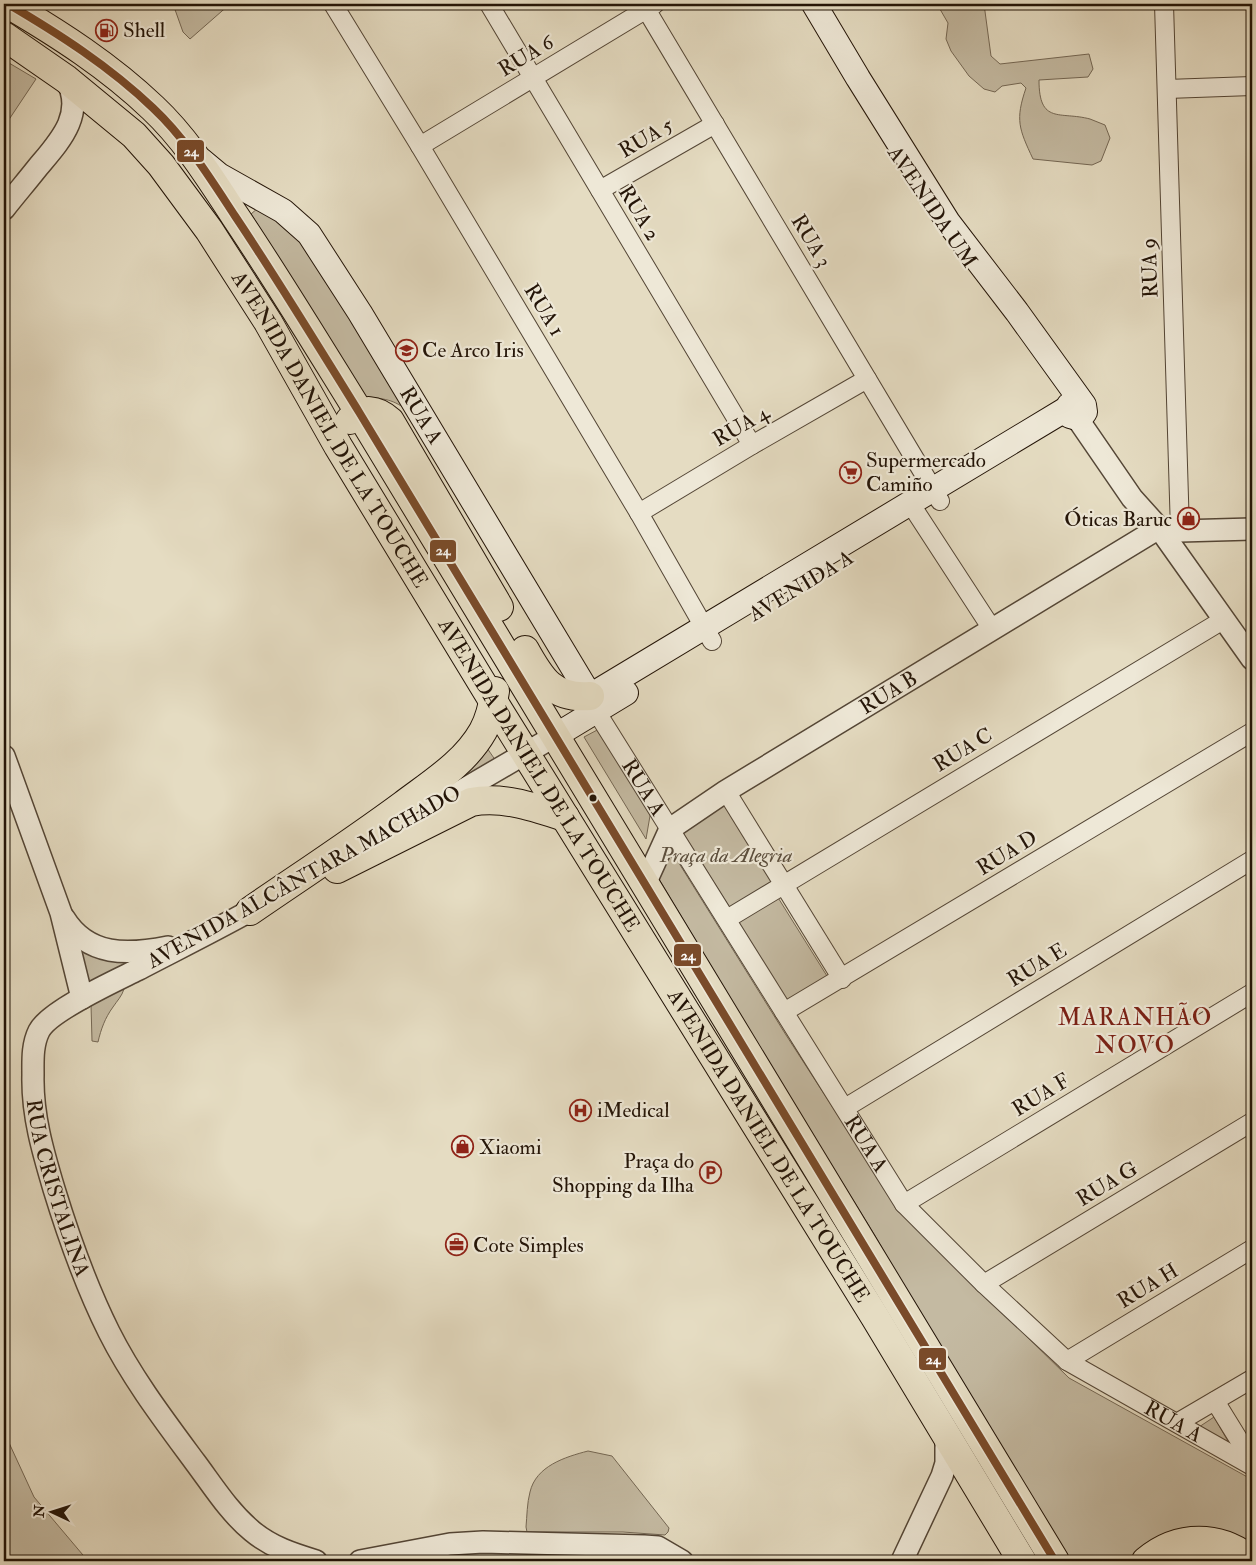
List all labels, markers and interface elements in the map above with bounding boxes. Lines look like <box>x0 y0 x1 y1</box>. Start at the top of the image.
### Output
place label: Shell <box>123 17 166 44</box>
fuel station icon: Shell <box>95 18 119 42</box>
street label: RUA 6 <box>493 28 560 83</box>
street label: RUA 5 <box>614 111 679 164</box>
line badge: 24 <box>176 139 205 163</box>
street label: AVENIDA UM <box>881 140 983 273</box>
text: 24 <box>184 143 200 160</box>
street label: RUA 2 <box>612 180 666 246</box>
street label: RUA 3 <box>785 209 837 273</box>
street label: RUA 9 <box>1135 238 1165 298</box>
street label: AVENIDA DANIEL DE LA TOUCHE <box>225 265 434 593</box>
street label: RUA 1 <box>518 279 570 341</box>
place label: Ce Arco Iris <box>422 337 524 364</box>
school or university icon: Ce Arco Iris <box>394 338 418 362</box>
street label: RUA A <box>394 382 449 449</box>
street label: RUA 4 <box>708 398 775 453</box>
place label: Supermercado Camiño <box>866 447 986 498</box>
supermarket icon: Supermercado Camiño <box>838 460 862 484</box>
place label: Óticas Baruc <box>1064 506 1173 533</box>
shop icon: Óticas Baruc <box>1176 507 1200 531</box>
line badge: 24 <box>429 539 457 563</box>
text: 24 <box>436 542 452 559</box>
street label: AVENIDA A <box>743 544 858 628</box>
street label: AVENIDA DANIEL DE LA TOUCHE <box>432 612 646 937</box>
street label: RUA B <box>854 665 922 720</box>
street label: RUA C <box>928 722 998 778</box>
street label: RUA A <box>616 754 672 821</box>
street label: AVENIDA ALCÂNTARA MACHADO <box>141 779 466 975</box>
unlabelled marker <box>588 793 598 803</box>
street label: RUA D <box>972 824 1042 882</box>
park label: Praça da Alegria <box>659 842 793 869</box>
street label: RUA E <box>1002 937 1072 993</box>
line badge: 24 <box>673 943 702 967</box>
text: 24 <box>681 947 697 964</box>
street label: AVENIDA DANIEL DE LA TOUCHE <box>661 983 876 1307</box>
district label: MARANHÃO NOVO <box>1058 1002 1212 1061</box>
street label: RUA F <box>1007 1067 1075 1123</box>
place label: iMedical <box>597 1097 670 1124</box>
street label: RUA CRISTALINA <box>20 1098 96 1280</box>
hospital icon: iMedical <box>569 1098 593 1122</box>
street label: RUA A <box>838 1110 894 1177</box>
place label: Xiaomi <box>479 1134 542 1161</box>
shop icon: Xiaomi <box>451 1135 475 1159</box>
place label: Praça do Shopping da Ilha <box>552 1148 694 1199</box>
street label: RUA G <box>1071 1155 1143 1213</box>
parking icon: Praça do Shopping da Ilha <box>698 1161 722 1185</box>
place label: Cote Simples <box>473 1232 584 1259</box>
office icon: Cote Simples <box>445 1233 469 1257</box>
street label: RUA H <box>1113 1257 1183 1315</box>
line badge: 24 <box>918 1347 947 1371</box>
text: 24 <box>926 1351 942 1368</box>
street label: RUA A <box>1140 1394 1207 1449</box>
north arrow <box>28 1488 78 1538</box>
text: N <box>31 1504 48 1519</box>

